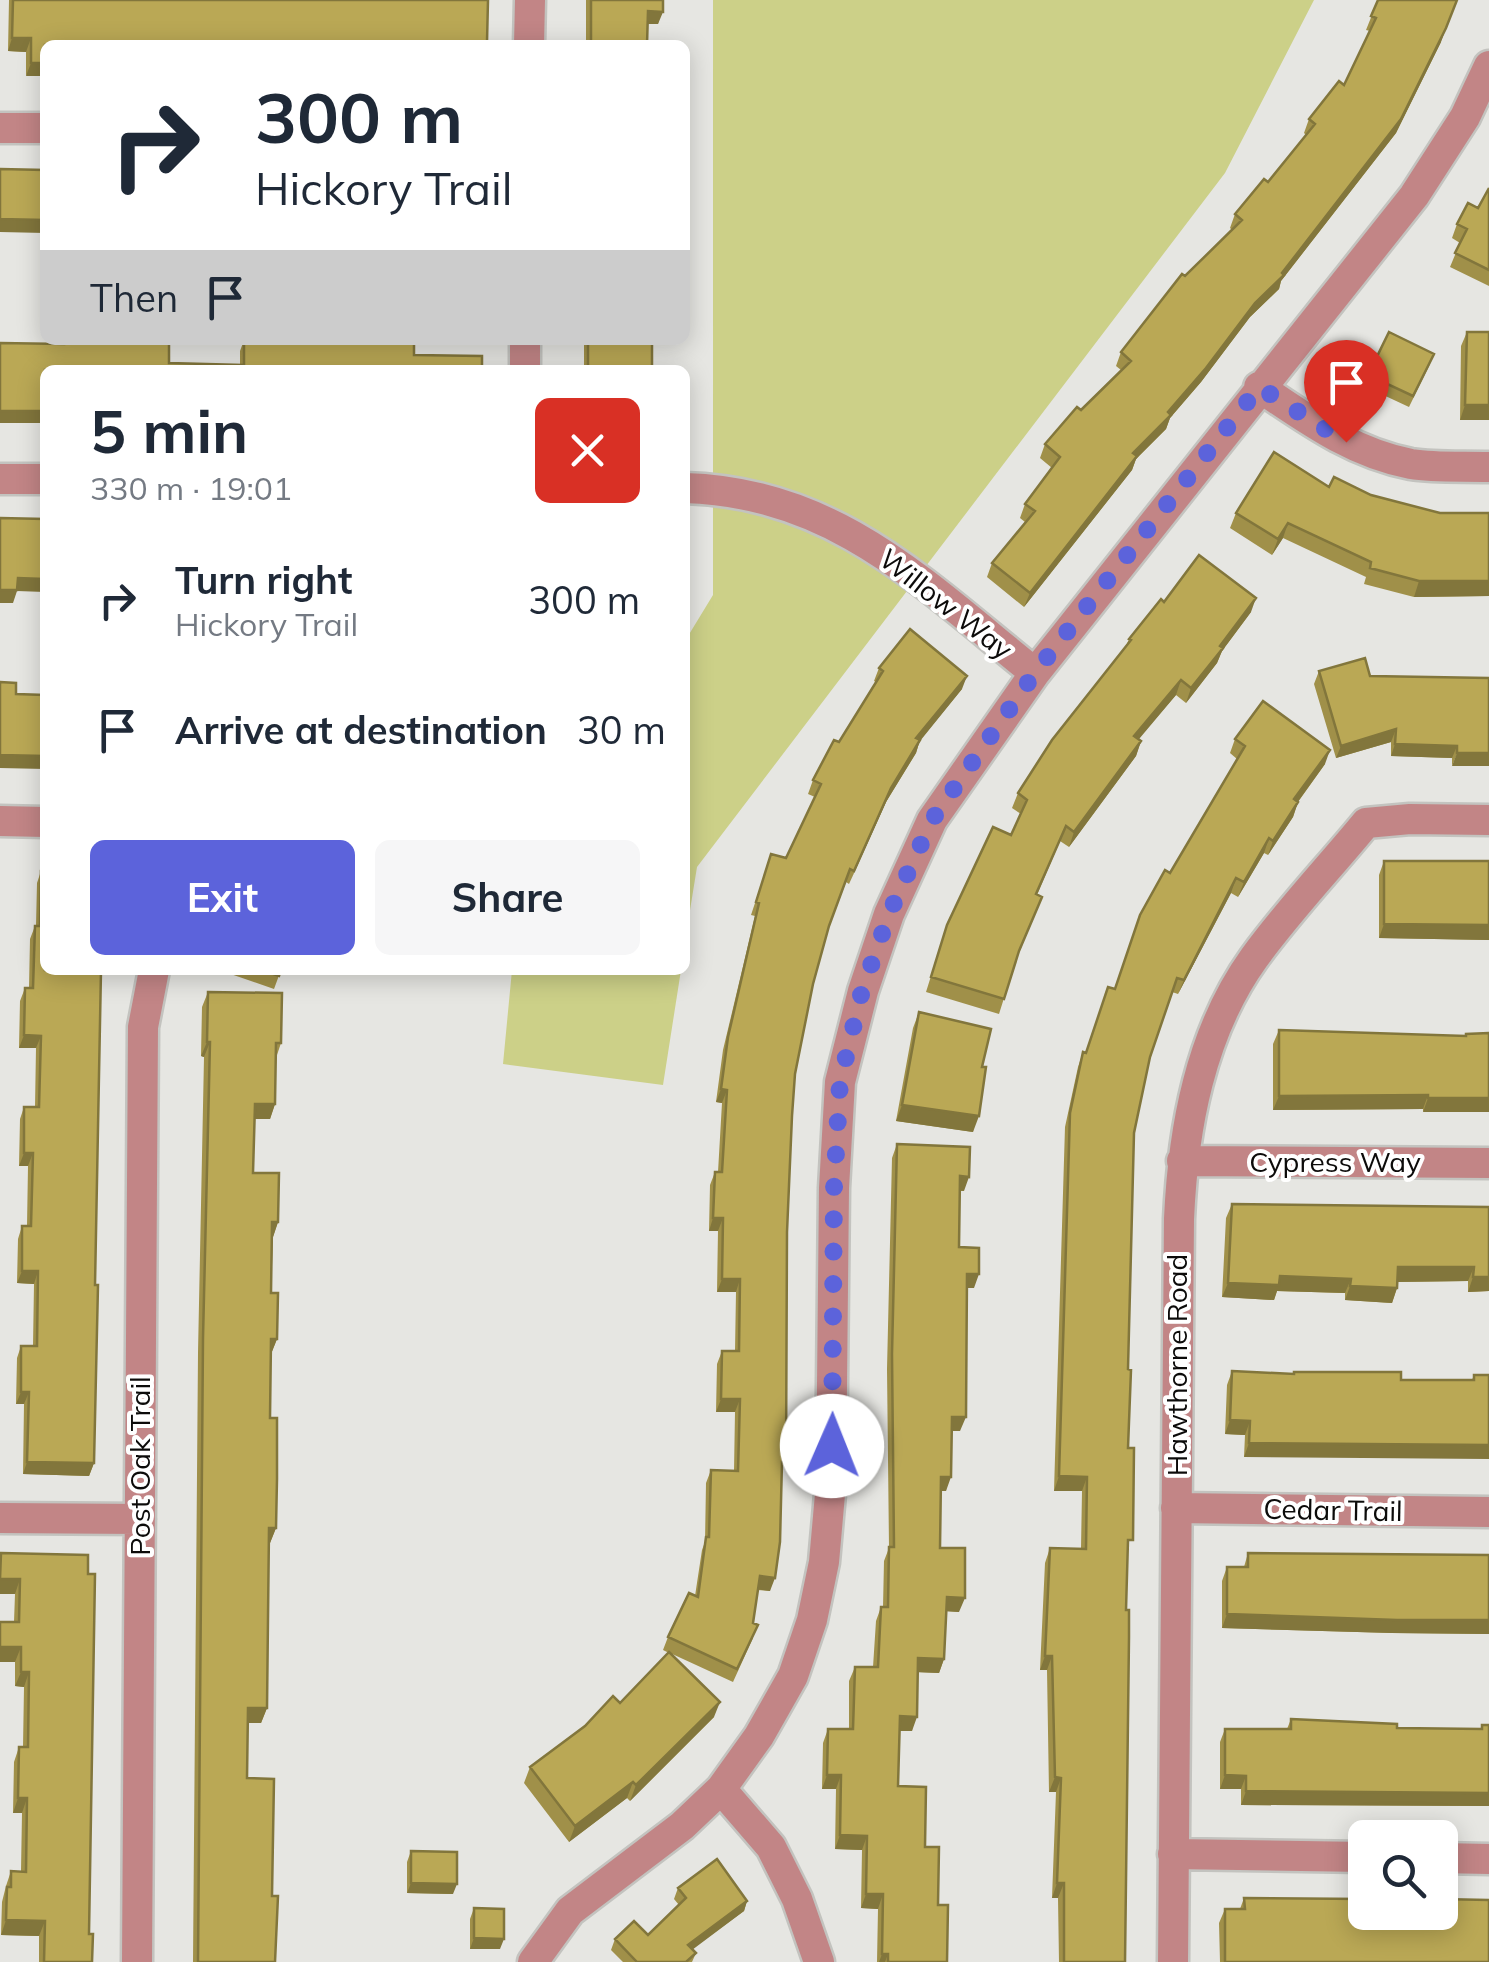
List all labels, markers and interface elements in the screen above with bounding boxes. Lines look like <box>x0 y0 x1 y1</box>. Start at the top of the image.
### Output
text: 300 m <box>255 73 463 161</box>
icon: right <box>90 80 220 210</box>
text: Hickory Trail <box>255 160 512 216</box>
icon: arrive <box>198 270 253 325</box>
text: Then <box>90 274 178 322</box>
pin <box>1304 340 1389 443</box>
icon: arrive <box>1319 355 1374 410</box>
text: 5 min <box>90 393 248 468</box>
button: close <box>535 398 640 503</box>
text: 330 m · 19:01 <box>90 468 292 508</box>
street label: Willow Way <box>873 541 1020 667</box>
text: Turn right <box>175 556 352 604</box>
icon: right <box>90 573 145 628</box>
text: 300 m <box>528 576 640 624</box>
text: Hickory Trail <box>175 604 358 644</box>
icon: arrive <box>90 703 145 758</box>
text: Arrive at destination <box>175 706 547 754</box>
text: 30 m <box>577 706 666 754</box>
button: Exit <box>90 840 355 955</box>
button: Share <box>375 840 640 955</box>
street label: Cypress Way <box>1249 1144 1421 1179</box>
street label: Hawthorne Road <box>1159 1254 1194 1476</box>
street label: Post Oak Trail <box>122 1376 157 1556</box>
position arrow <box>780 1394 884 1498</box>
street label: Cedar Trail <box>1263 1491 1403 1528</box>
map controls <box>1348 1820 1458 1930</box>
button: search <box>1348 1820 1458 1930</box>

